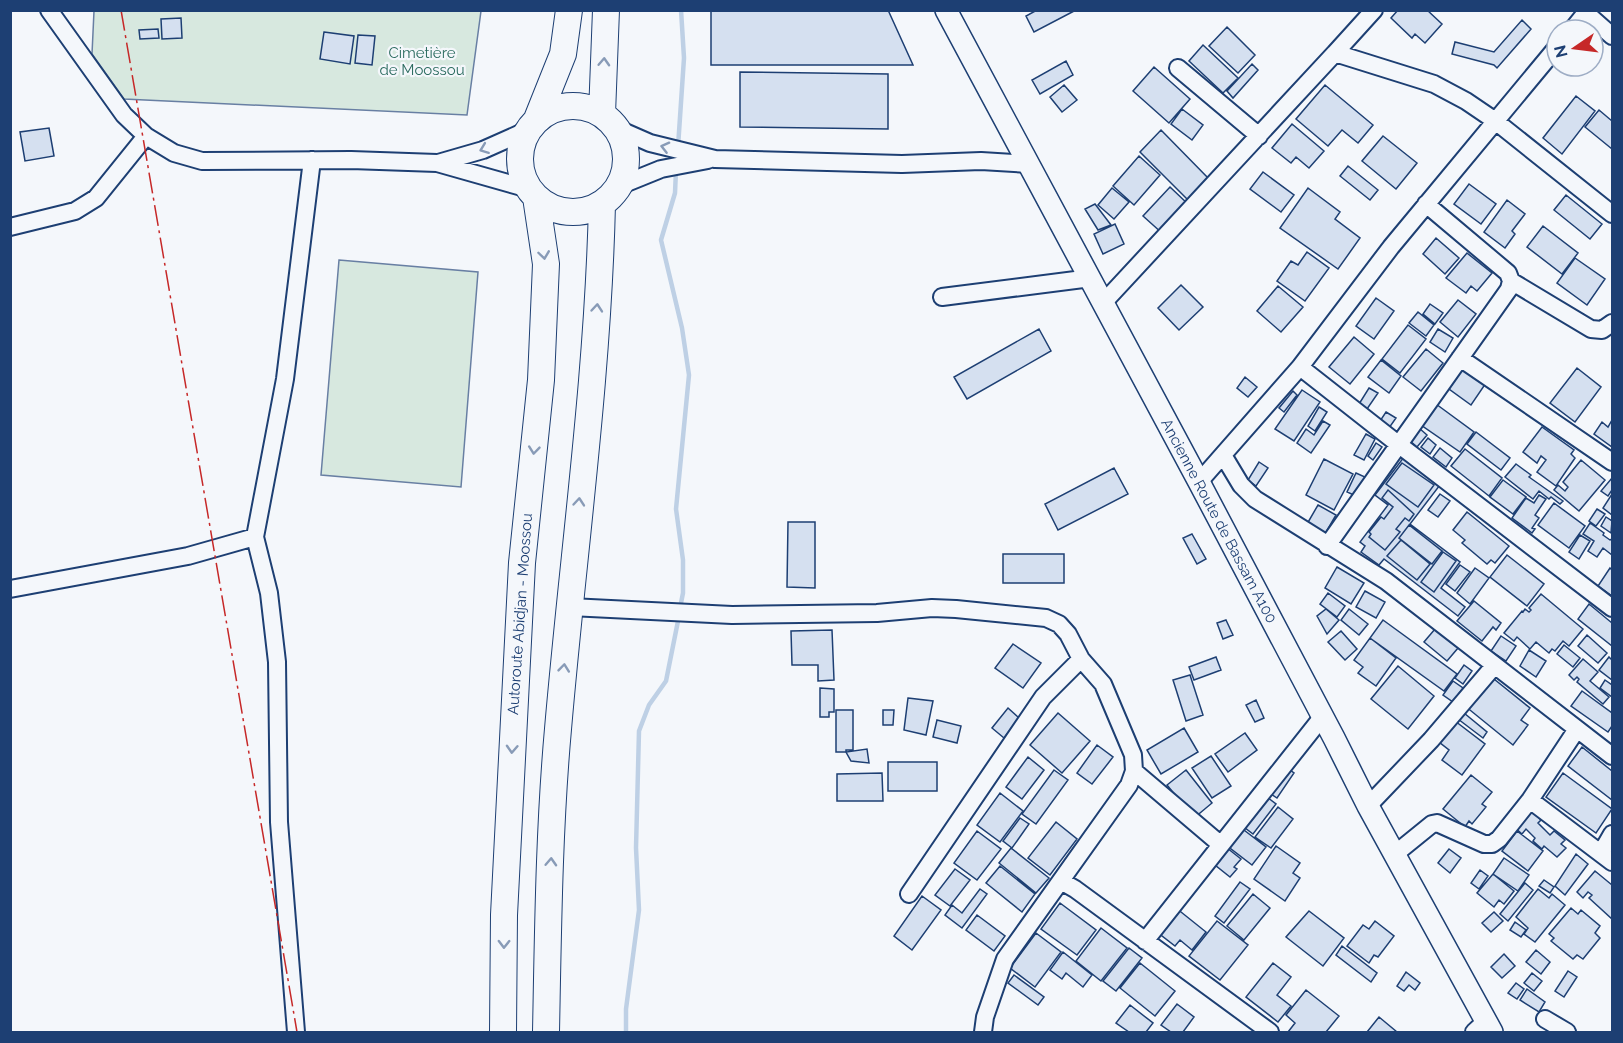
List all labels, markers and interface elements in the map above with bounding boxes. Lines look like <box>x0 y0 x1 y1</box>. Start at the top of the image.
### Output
north arrow <box>1545 18 1605 78</box>
text: N <box>1550 43 1572 60</box>
park label: Cimetière de Moossou <box>379 44 465 79</box>
one-way arrow <box>598 58 611 67</box>
one-way arrow <box>479 141 490 154</box>
one-way arrow <box>660 141 670 154</box>
one-way arrow <box>538 251 550 260</box>
one-way arrow <box>590 304 603 313</box>
street label: Ancienne Route de Bassam A100 <box>1157 416 1281 626</box>
one-way arrow <box>528 445 540 454</box>
one-way arrow <box>572 498 585 507</box>
street label: Autoroute Abidjan - Moossou <box>504 512 536 715</box>
one-way arrow <box>557 663 570 672</box>
one-way arrow <box>505 744 518 753</box>
one-way arrow <box>545 858 558 867</box>
one-way arrow <box>498 939 510 948</box>

